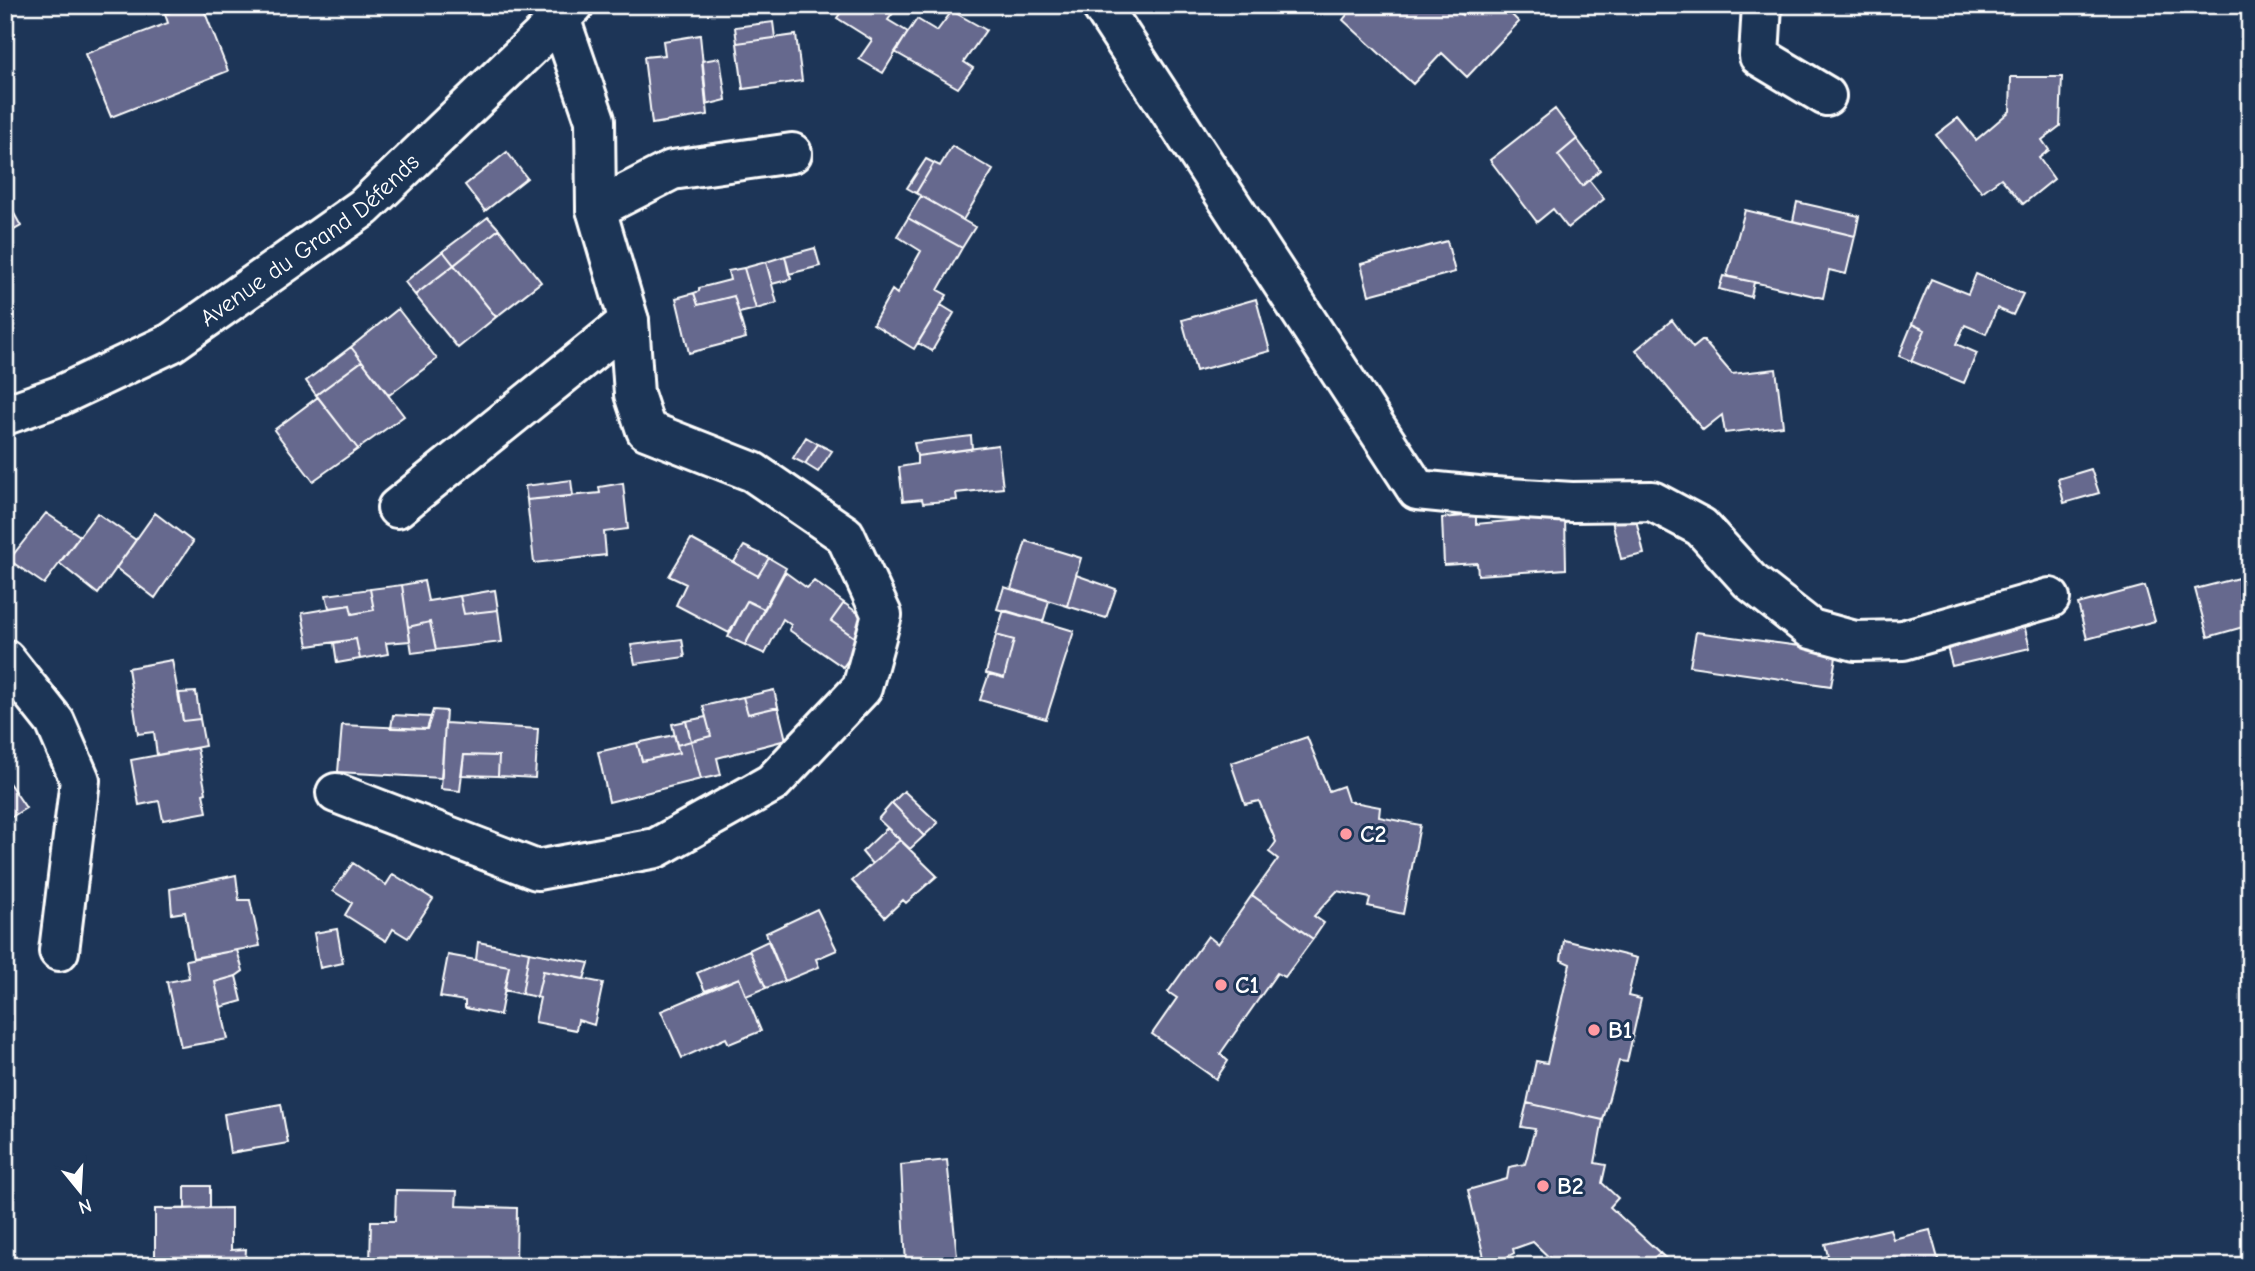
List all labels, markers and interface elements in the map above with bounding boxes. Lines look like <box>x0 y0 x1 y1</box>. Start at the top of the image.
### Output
street label: Avenue du Grand Défends <box>195 148 425 332</box>
place label: C2 <box>1360 820 1386 848</box>
marker: C2 <box>1338 826 1354 842</box>
place label: C1 <box>1235 971 1259 999</box>
marker: C1 <box>1213 977 1229 993</box>
place label: B1 <box>1608 1016 1632 1044</box>
marker: B1 <box>1586 1022 1602 1038</box>
north arrow <box>46 1156 116 1226</box>
place label: B2 <box>1557 1172 1584 1200</box>
marker: B2 <box>1535 1178 1551 1194</box>
text: N <box>76 1194 94 1219</box>

